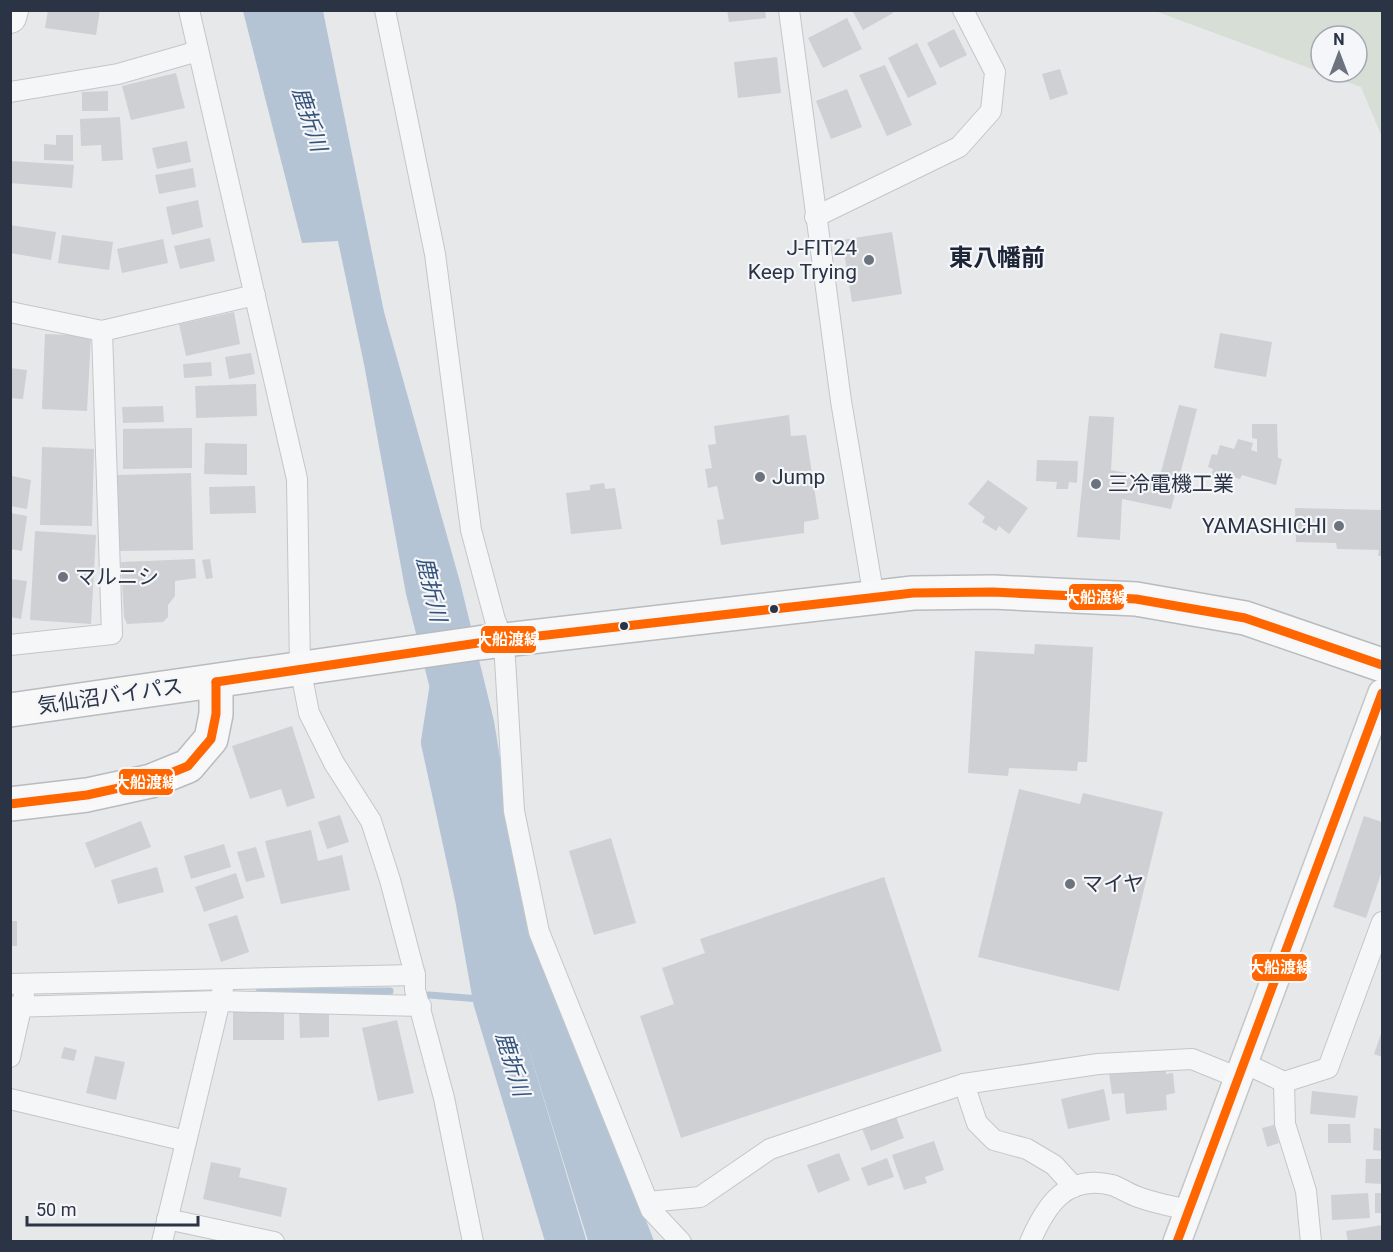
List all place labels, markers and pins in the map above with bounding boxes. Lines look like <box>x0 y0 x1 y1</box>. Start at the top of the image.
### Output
place label: J-FIT24 Keep Trying <box>748 236 857 284</box>
marker: J-FIT24 Keep Trying <box>862 253 876 267</box>
place label: Jump <box>772 465 825 489</box>
marker: Jump <box>753 470 767 484</box>
place label: 三冷電機工業 <box>1108 472 1234 496</box>
marker: 三冷電機工業 <box>1089 477 1103 491</box>
place label: YAMASHICHI <box>1202 514 1327 538</box>
marker: YAMASHICHI <box>1332 519 1346 533</box>
place label: マルニシ <box>75 565 159 589</box>
marker: マルニシ <box>56 570 70 584</box>
unlabelled marker <box>768 603 780 615</box>
unlabelled marker <box>618 620 630 632</box>
place label: マイヤ <box>1082 872 1144 896</box>
marker: マイヤ <box>1063 877 1077 891</box>

